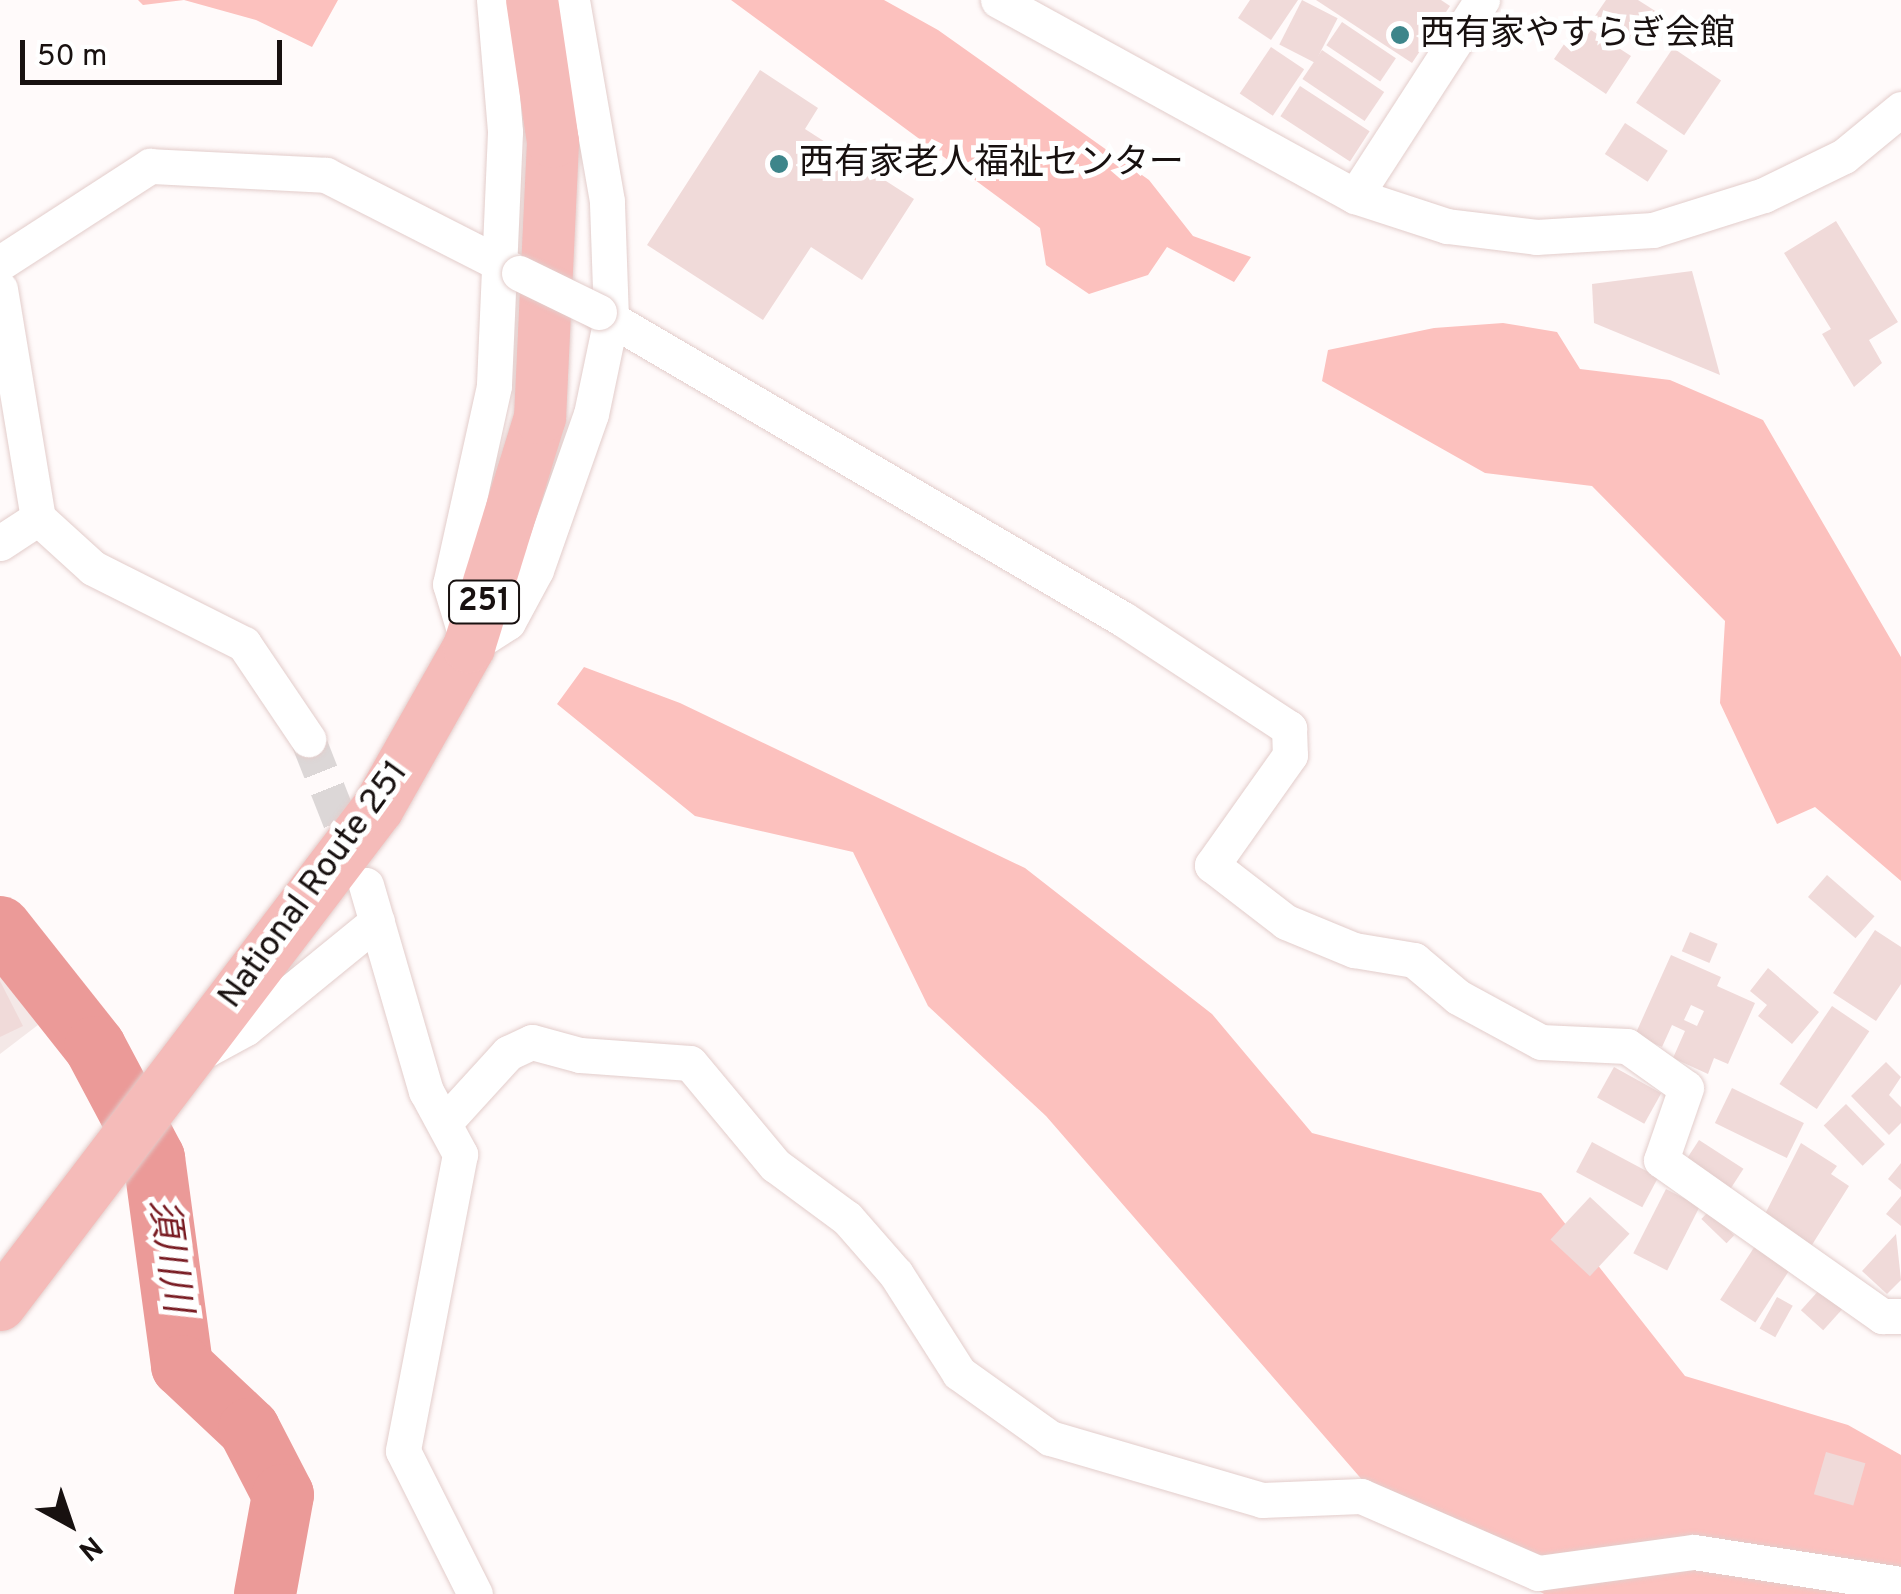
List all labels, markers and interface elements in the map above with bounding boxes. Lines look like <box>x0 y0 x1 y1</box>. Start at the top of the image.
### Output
place label: 西有家やすらぎ会館 <box>1420 14 1735 56</box>
scale bar <box>25 20 288 82</box>
marker: 西有家やすらぎ会館 <box>1389 24 1411 46</box>
text: 50 m <box>37 39 107 76</box>
place label: 西有家老人福祉センター <box>799 143 1184 185</box>
marker: 西有家老人福祉センター <box>768 153 790 175</box>
road number: 251 <box>446 575 522 629</box>
street label: National Route 251 <box>210 753 418 1017</box>
water label: 須川川 <box>137 1196 199 1316</box>
north arrow <box>20 1474 120 1574</box>
text: N <box>70 1527 109 1567</box>

